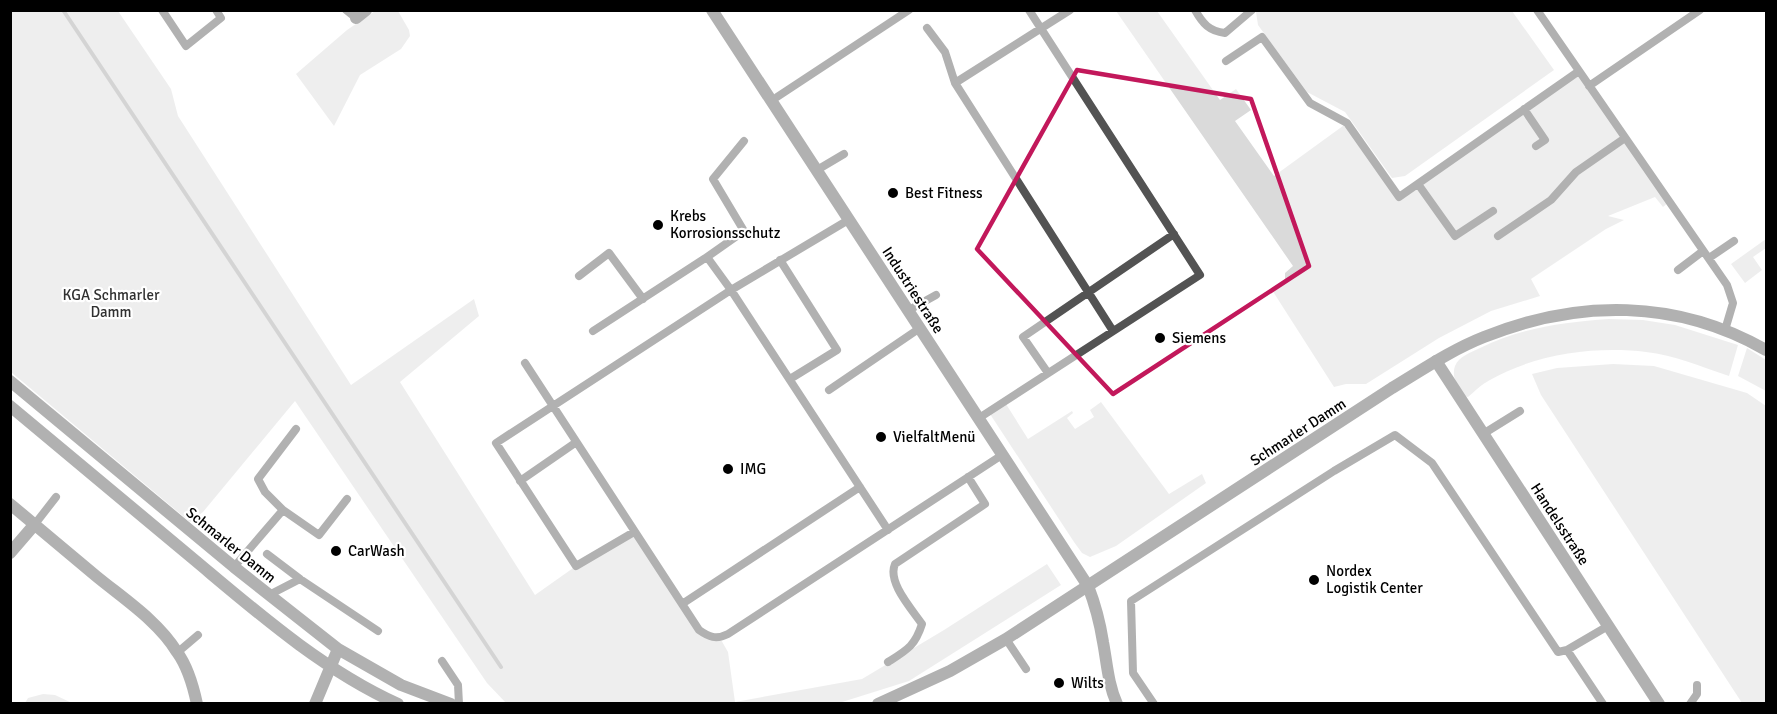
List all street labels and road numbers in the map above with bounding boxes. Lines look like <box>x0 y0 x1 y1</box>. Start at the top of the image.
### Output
street label: Industriestraße <box>878 243 948 337</box>
street label: Schmarler Damm <box>1247 394 1349 470</box>
street label: Handelsstraße <box>1527 480 1593 568</box>
street label: Schmarler Damm <box>182 503 280 587</box>

